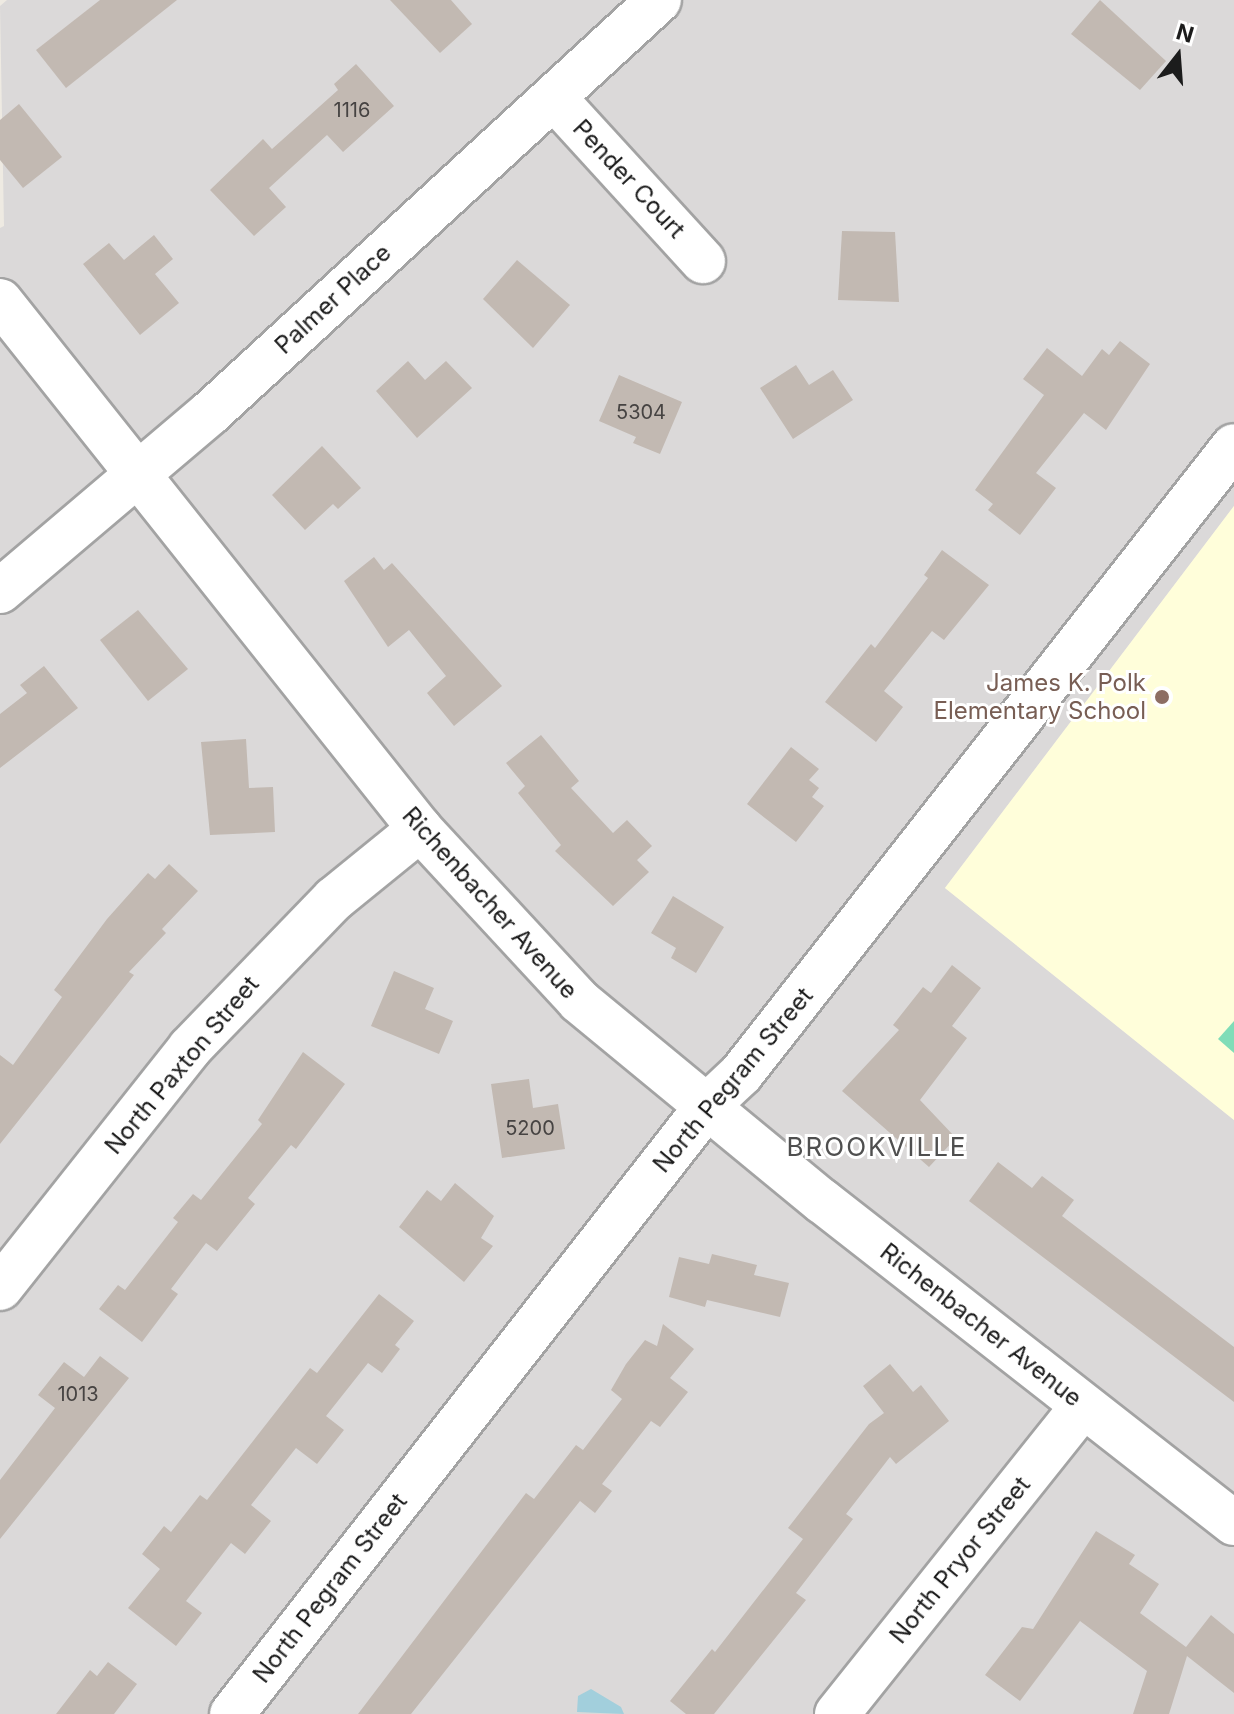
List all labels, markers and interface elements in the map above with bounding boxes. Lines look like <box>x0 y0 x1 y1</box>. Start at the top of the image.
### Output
north arrow <box>1138 16 1218 96</box>
text: N <box>1173 18 1197 48</box>
house number: 1116 <box>334 98 370 122</box>
street label: Pender Court <box>567 114 691 244</box>
street label: Palmer Place <box>269 238 397 360</box>
house number: 5304 <box>616 400 666 424</box>
place label: James K. Polk Elementary School <box>934 669 1146 725</box>
marker: James K. Polk Elementary School <box>1153 688 1171 706</box>
street label: Richenbacher Avenue <box>396 801 584 1005</box>
street label: North Paxton Street <box>99 970 265 1160</box>
street label: North Pegram Street <box>647 982 819 1178</box>
house number: 5200 <box>505 1116 555 1140</box>
district label: BROOKVILLE <box>787 1131 967 1163</box>
street label: Richenbacher Avenue <box>875 1237 1087 1413</box>
house number: 1013 <box>57 1382 99 1406</box>
street label: North Pryor Street <box>884 1471 1036 1649</box>
street label: North Pegram Street <box>247 1487 413 1689</box>

